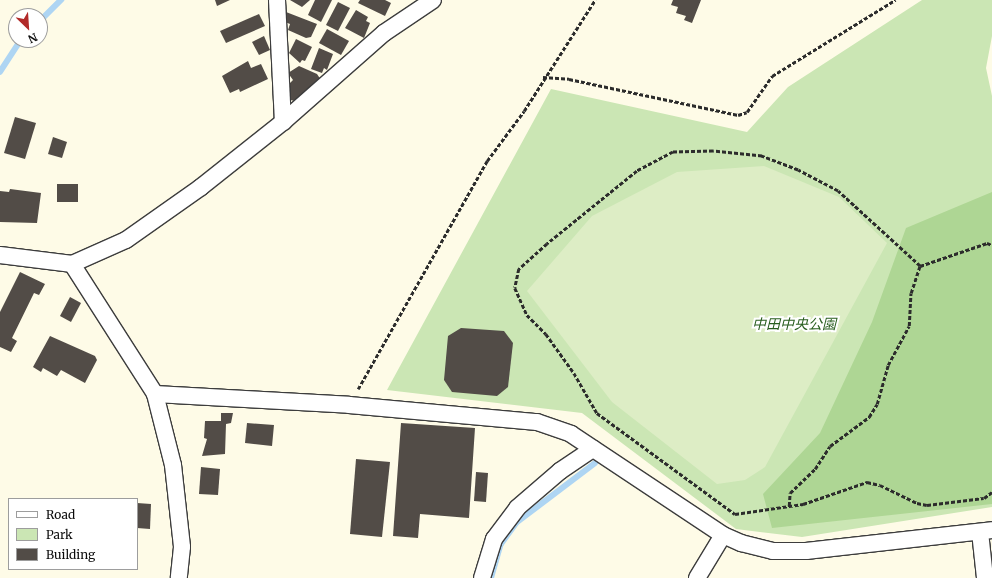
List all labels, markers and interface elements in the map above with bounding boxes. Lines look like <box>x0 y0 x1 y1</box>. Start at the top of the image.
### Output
north arrow <box>8 8 48 48</box>
text: N <box>26 30 40 46</box>
park label: 中田中央公園 <box>752 316 836 332</box>
legend <box>8 498 138 570</box>
text: Road <box>46 507 75 522</box>
text: Park <box>46 527 73 542</box>
text: Building <box>46 547 95 562</box>

